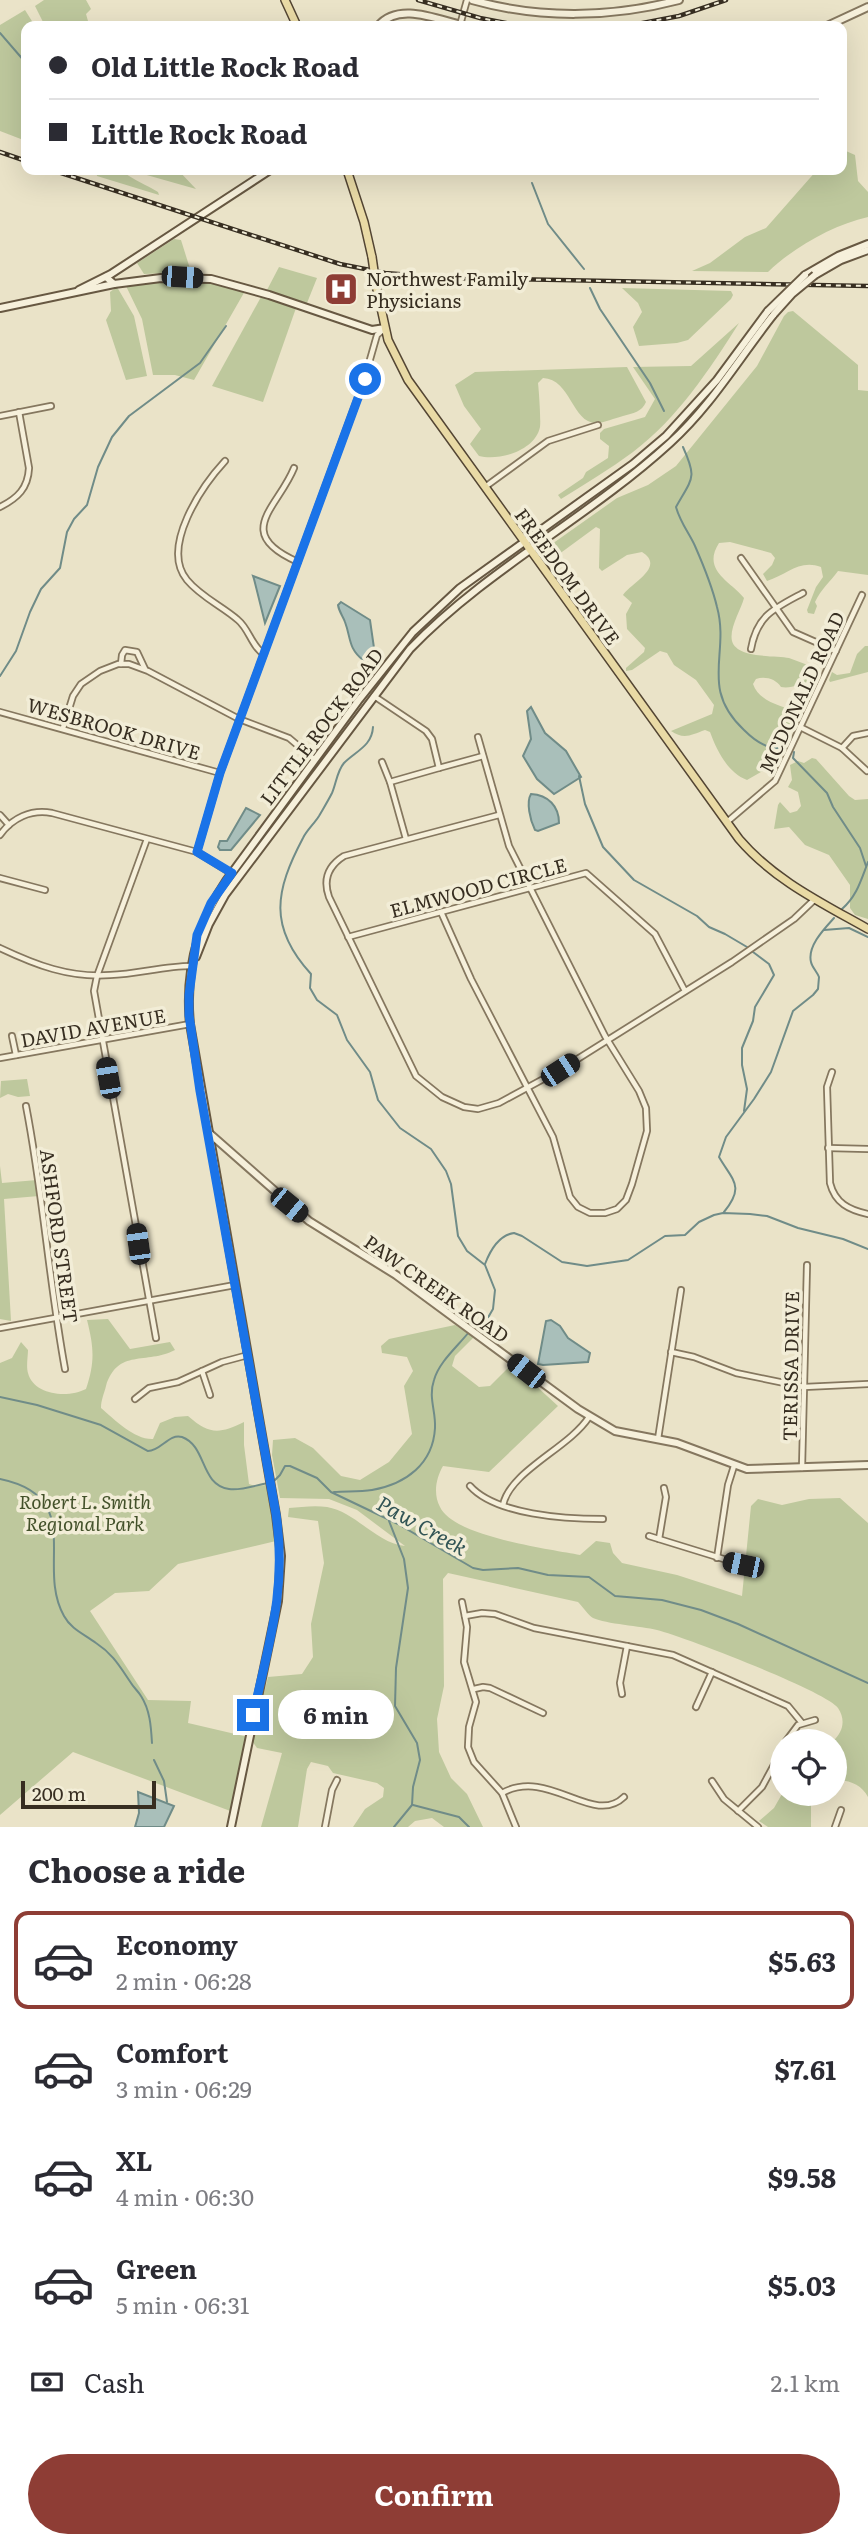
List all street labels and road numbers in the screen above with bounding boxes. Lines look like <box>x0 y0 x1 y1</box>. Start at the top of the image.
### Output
street label: FREEDOM DRIVE <box>509 502 627 650</box>
street label: MCDONALD ROAD <box>751 607 851 777</box>
street label: LITTLE ROCK ROAD <box>253 642 389 810</box>
street label: WESBROOK DRIVE <box>24 690 204 766</box>
street label: ELMWOOD CIRCLE <box>387 850 569 924</box>
street label: DAVID AVENUE <box>18 1000 168 1054</box>
street label: ASHFORD STREET <box>34 1147 86 1325</box>
street label: PAW CREEK ROAD <box>359 1227 515 1349</box>
street label: TERISSA DRIVE <box>775 1291 805 1441</box>

